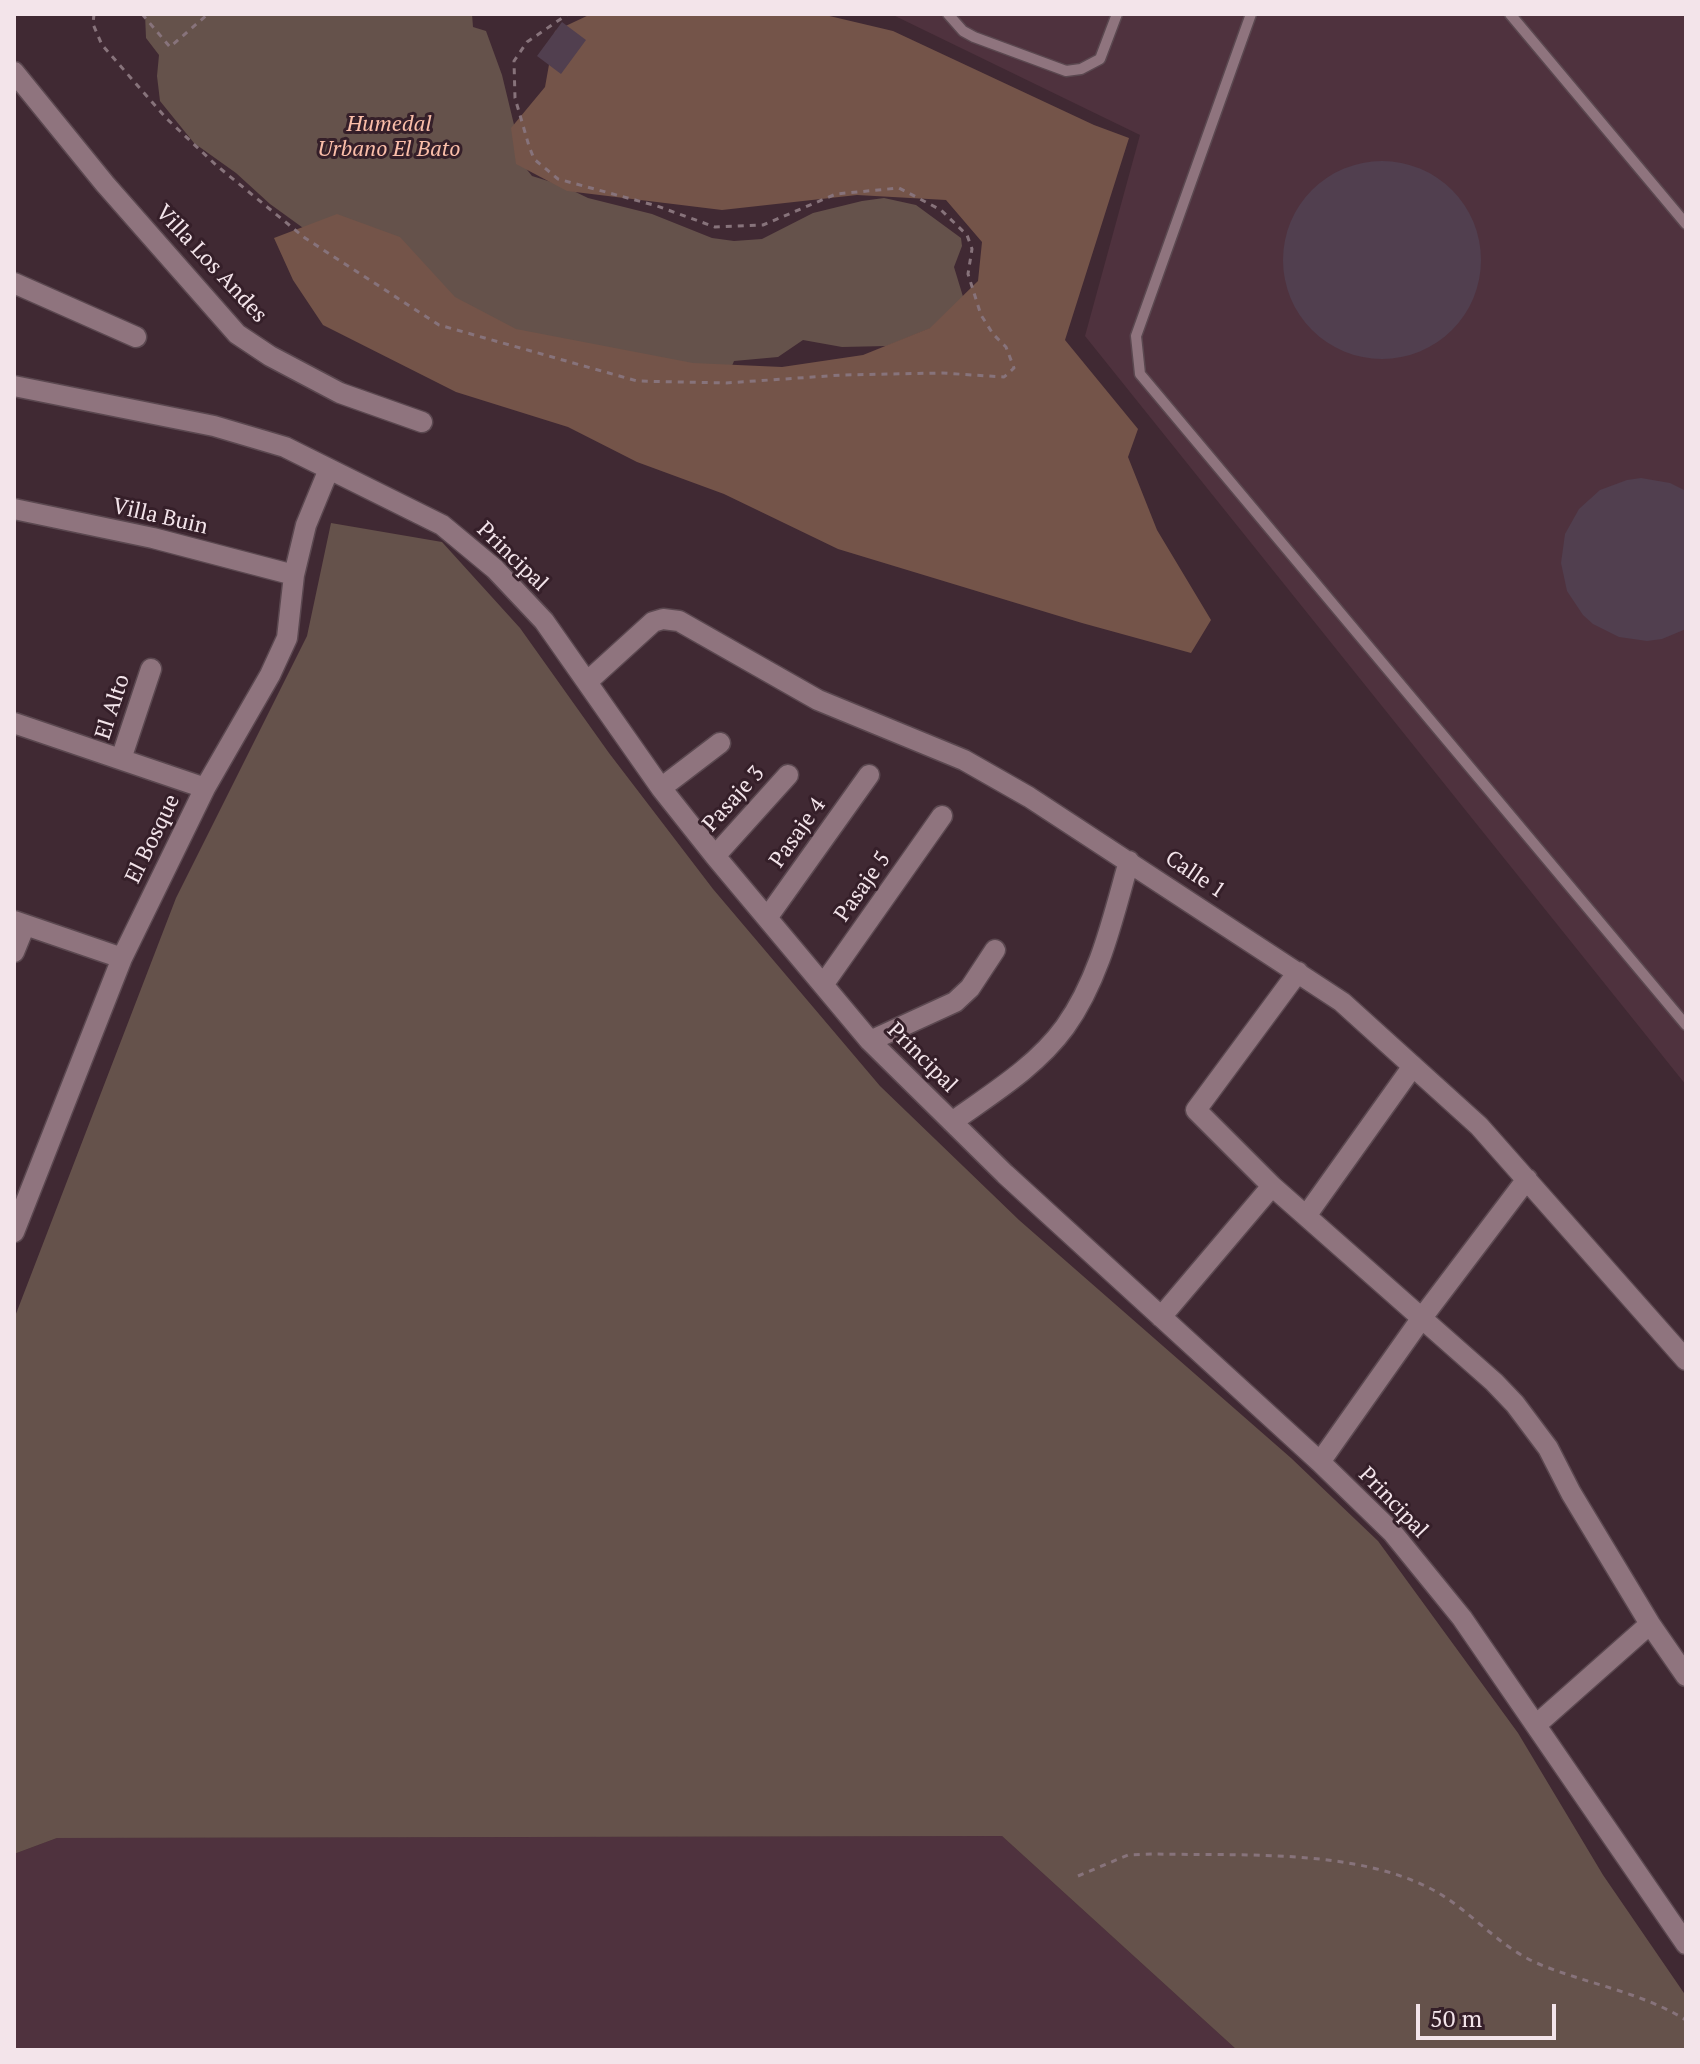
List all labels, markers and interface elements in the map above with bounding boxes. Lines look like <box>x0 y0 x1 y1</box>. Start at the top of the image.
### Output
park label: Humedal Urbano El Bato <box>318 112 460 164</box>
street label: Villa Los Andes <box>150 200 272 328</box>
street label: Villa Buin <box>110 493 210 541</box>
street label: Principal <box>471 517 553 597</box>
street label: El Alto <box>90 671 136 743</box>
street label: Pasaje 3 <box>698 761 770 837</box>
street label: El Bosque <box>120 790 186 888</box>
street label: Pasaje 4 <box>764 793 832 873</box>
street label: Calle 1 <box>1160 845 1230 905</box>
street label: Pasaje 5 <box>829 847 897 927</box>
street label: Principal <box>881 1017 963 1099</box>
street label: Principal <box>1353 1462 1433 1544</box>
scale bar <box>1420 1988 1560 2038</box>
text: 50 m <box>1430 2002 1482 2034</box>

